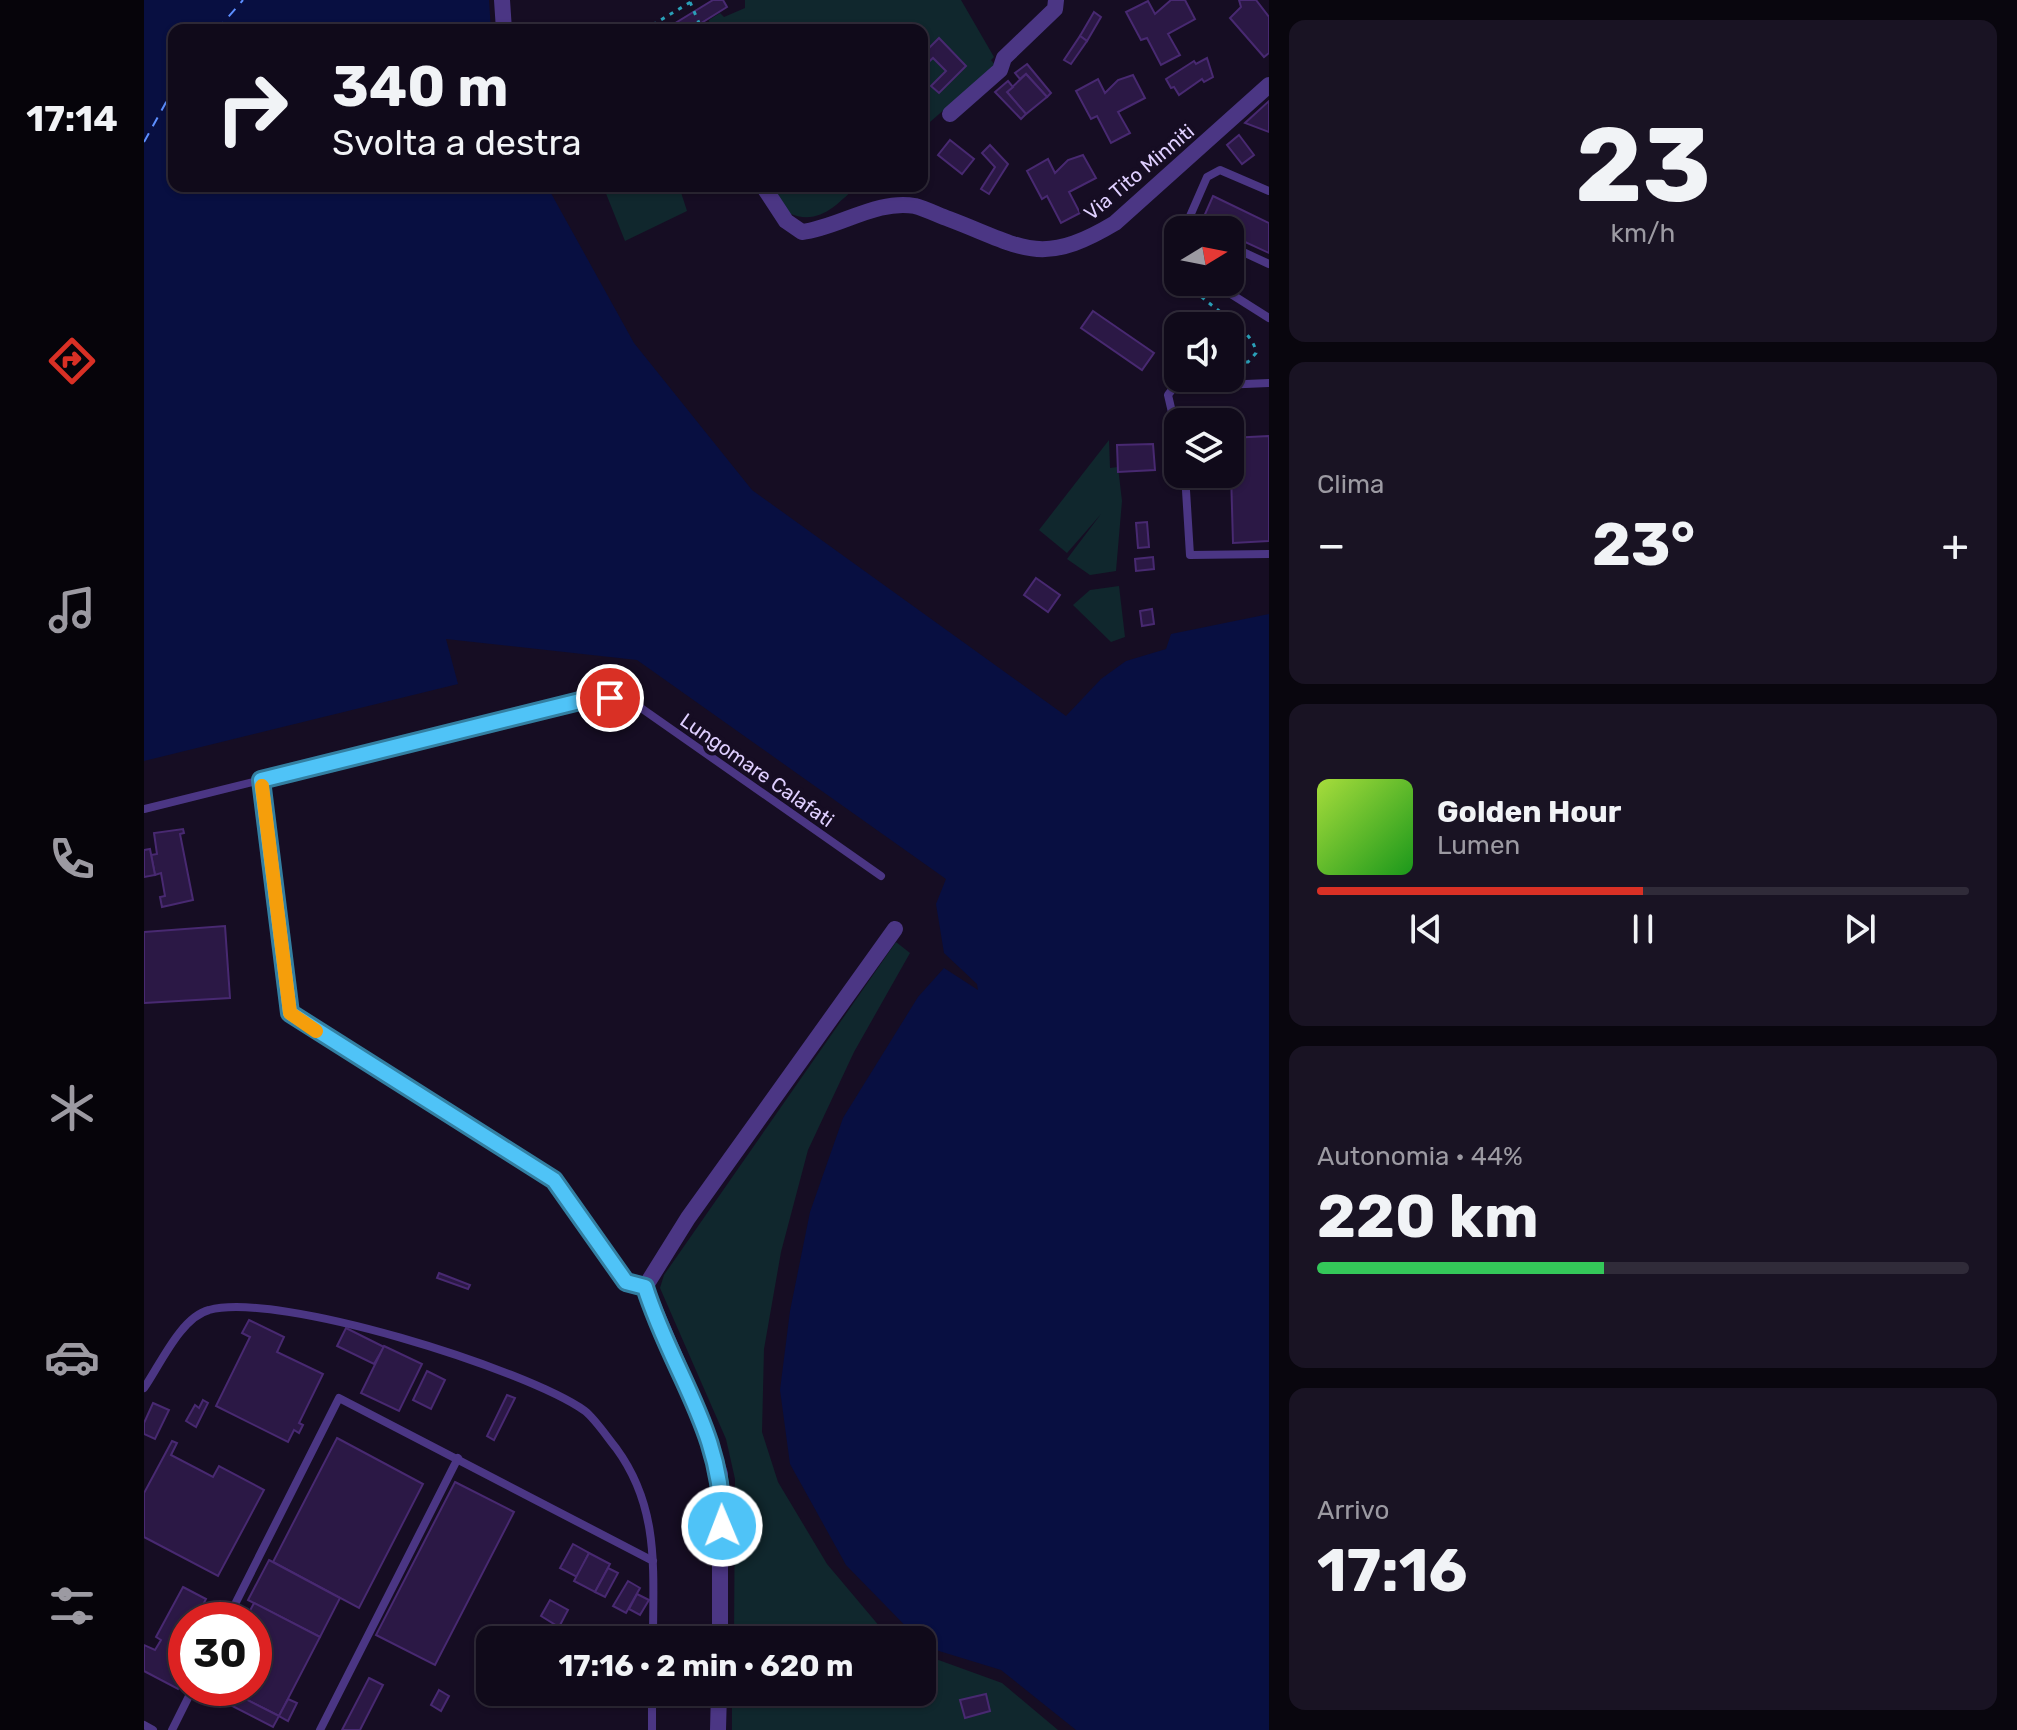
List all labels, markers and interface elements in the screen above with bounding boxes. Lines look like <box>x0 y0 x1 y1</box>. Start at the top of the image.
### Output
text: 340 m <box>332 54 508 120</box>
icon: right <box>200 56 304 160</box>
text: 17:14 <box>26 97 118 140</box>
text: 23 <box>1575 104 1711 227</box>
street label: Via Tito Minniti <box>1079 119 1199 225</box>
text: Svolta a destra <box>332 121 582 164</box>
north arrow <box>1164 216 1244 296</box>
map controls <box>1164 216 1244 488</box>
text: km/h <box>1611 218 1675 249</box>
button: sound <box>1164 312 1244 392</box>
icon: directions <box>44 333 100 389</box>
button: layers <box>1164 408 1244 488</box>
text: Clima <box>1317 469 1384 500</box>
text: 23° <box>1592 509 1695 580</box>
text: − <box>1317 519 1346 571</box>
text: + <box>1942 519 1969 571</box>
icon: music <box>44 582 100 638</box>
pin <box>576 664 644 732</box>
icon: arrive <box>588 676 632 720</box>
street label: Lungomare Calafati <box>676 708 838 832</box>
text: Golden Hour <box>1437 794 1621 830</box>
text: Lumen <box>1437 830 1520 861</box>
icon: phone <box>44 831 100 887</box>
icon: previous <box>1404 907 1448 951</box>
icon: pause <box>1621 907 1665 951</box>
icon: next <box>1838 907 1882 951</box>
icon: climate <box>44 1080 100 1136</box>
text: Autonomia · 44% <box>1317 1141 1523 1172</box>
text: 220 km <box>1317 1181 1539 1252</box>
icon: car <box>44 1329 100 1385</box>
position arrow <box>680 1484 764 1568</box>
text: Arrivo <box>1317 1495 1389 1526</box>
text: 17:16 <box>1317 1535 1468 1606</box>
icon: filters <box>44 1578 100 1634</box>
speed limit sign: 30 <box>168 1602 272 1706</box>
text: 17:16 · 2 min · 620 m <box>558 1648 854 1684</box>

